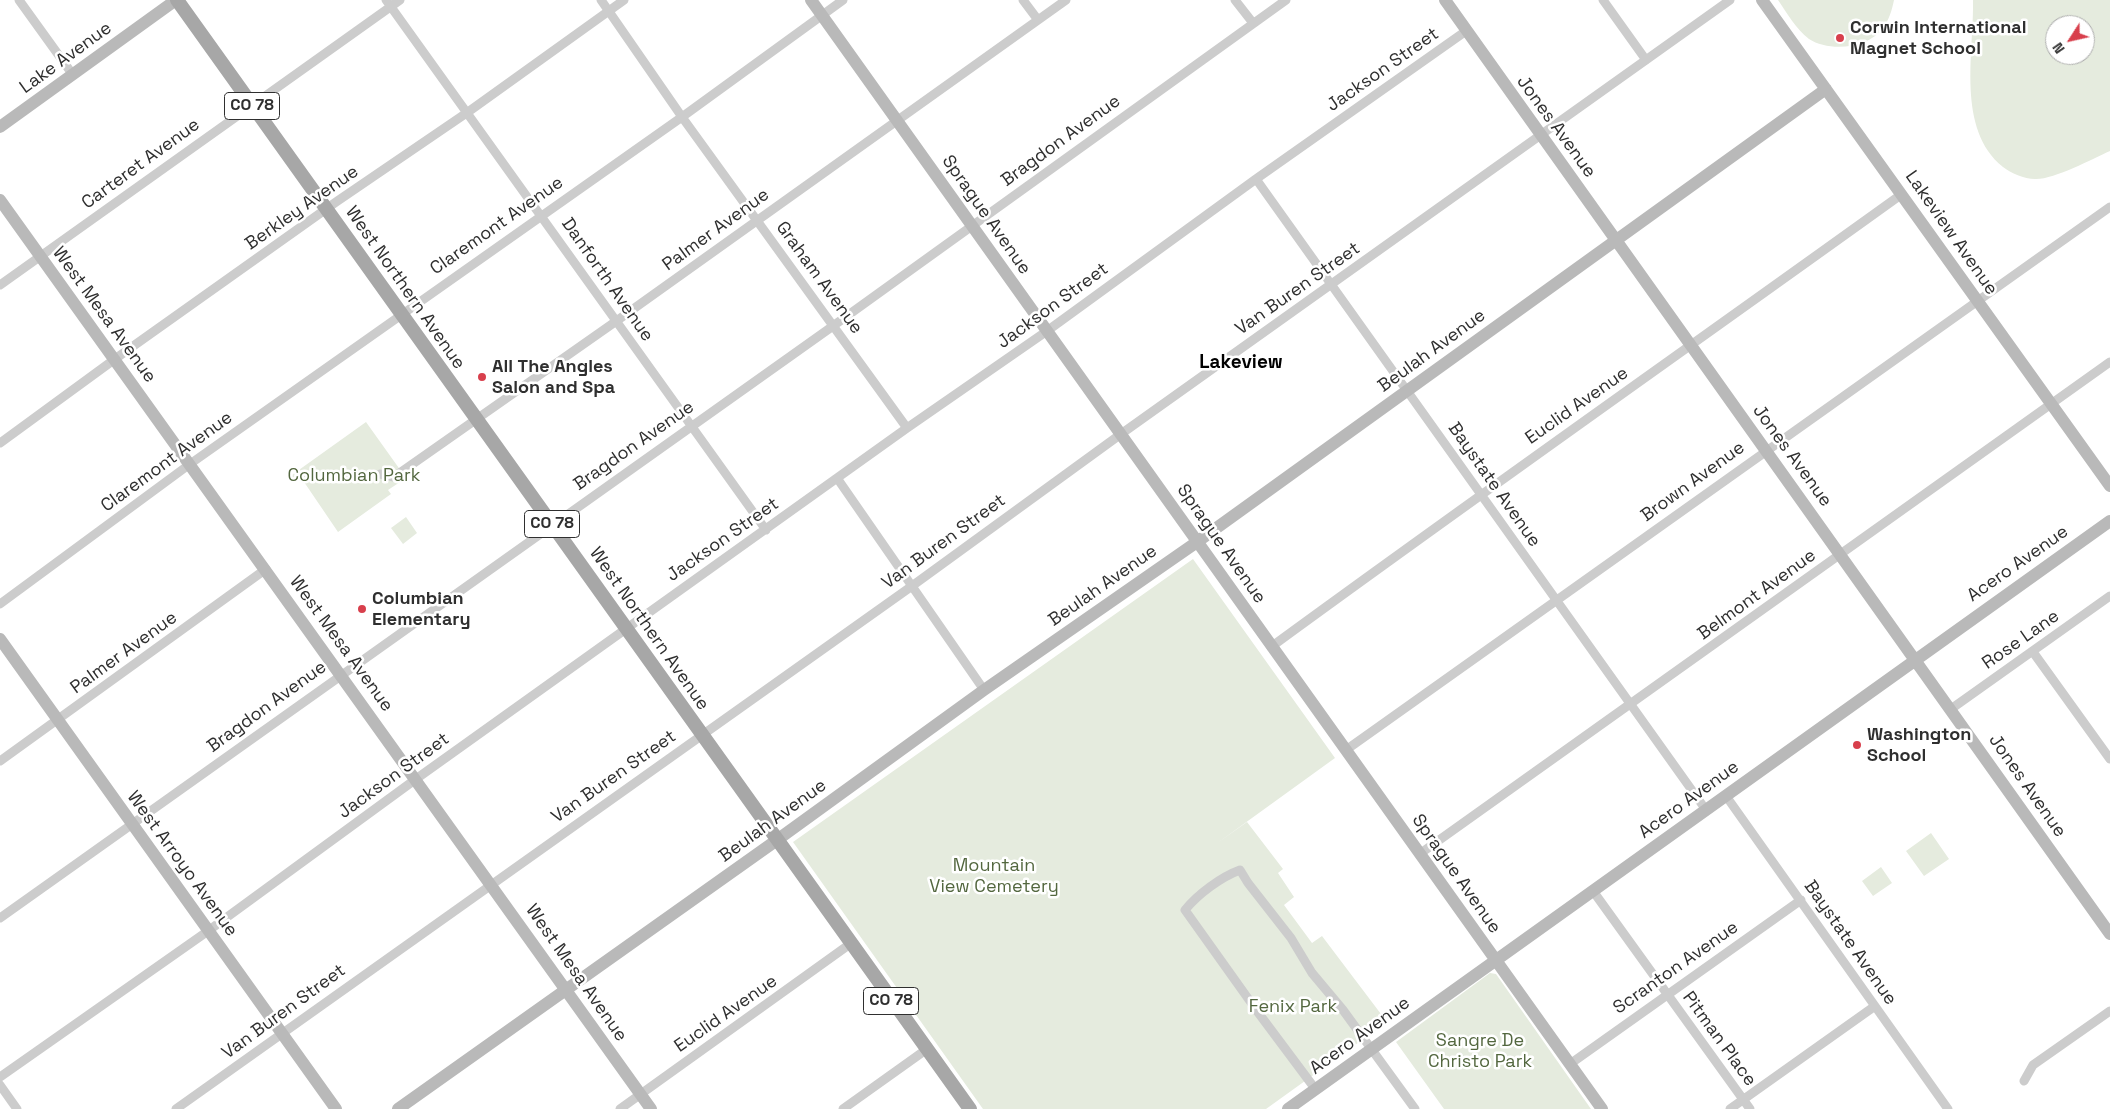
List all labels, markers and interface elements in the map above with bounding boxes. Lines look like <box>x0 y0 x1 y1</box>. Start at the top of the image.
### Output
north arrow <box>2045 15 2095 65</box>
street label: Lake Avenue <box>16 17 116 99</box>
place label: Corwin International Magnet School <box>1850 17 2026 59</box>
street label: Jackson Street <box>1323 23 1443 117</box>
marker: Corwin International Magnet School <box>1834 32 1846 44</box>
text: N <box>2048 39 2069 57</box>
street label: Jones Avenue <box>1512 72 1600 182</box>
street label: Bragdon Avenue <box>997 91 1125 191</box>
road number: CO 78 <box>224 92 280 120</box>
street label: Carteret Avenue <box>78 114 204 214</box>
street label: Sprague Avenue <box>937 151 1035 279</box>
street label: Berkley Avenue <box>241 161 363 255</box>
street label: Lakeview Avenue <box>1900 167 2002 299</box>
street label: Claremont Avenue <box>426 172 568 280</box>
street label: Palmer Avenue <box>658 184 774 276</box>
street label: West Northern Avenue <box>340 202 470 374</box>
street label: Danforth Avenue <box>556 214 658 346</box>
street label: Graham Avenue <box>771 218 867 338</box>
street label: Van Buren Street <box>1232 238 1364 340</box>
street label: West Mesa Avenue <box>47 243 161 387</box>
street label: Jackson Street <box>993 259 1113 353</box>
street label: Beulah Avenue <box>1374 305 1490 397</box>
district label: Lakeview <box>1199 352 1283 374</box>
place label: All The Angles Salon and Spa <box>492 356 615 398</box>
street label: Euclid Avenue <box>1521 363 1633 449</box>
marker: All The Angles Salon and Spa <box>476 371 488 383</box>
street label: Bragdon Avenue <box>570 396 698 496</box>
street label: Jones Avenue <box>1748 401 1836 511</box>
street label: Claremont Avenue <box>97 407 237 517</box>
street label: Baystate Avenue <box>1443 419 1545 551</box>
street label: Brown Avenue <box>1637 437 1749 527</box>
park label: Columbian Park <box>287 465 421 487</box>
street label: Sprague Avenue <box>1172 480 1270 608</box>
street label: Van Buren Street <box>878 490 1010 594</box>
street label: Jackson Street <box>663 493 783 587</box>
road number: CO 78 <box>524 510 580 538</box>
street label: Acero Avenue <box>1963 521 2073 607</box>
street label: Beulah Avenue <box>1045 541 1161 631</box>
street label: West Northern Avenue <box>584 543 714 715</box>
street label: Belmont Avenue <box>1694 545 1820 645</box>
street label: West Mesa Avenue <box>284 572 398 716</box>
place label: Columbian Elementary <box>372 588 471 630</box>
marker: Columbian Elementary <box>356 603 368 615</box>
street label: Rose Lane <box>1978 606 2064 674</box>
street label: Palmer Avenue <box>66 607 182 699</box>
street label: Bragdon Avenue <box>203 657 331 757</box>
place label: Washington School <box>1867 724 1971 766</box>
street label: Van Buren Street <box>548 726 680 828</box>
street label: Jackson Street <box>334 729 454 823</box>
street label: Jones Avenue <box>1984 730 2070 842</box>
marker: Washington School <box>1851 739 1863 751</box>
street label: Acero Avenue <box>1635 756 1743 844</box>
street label: Beulah Avenue <box>715 775 831 867</box>
street label: West Arroyo Avenue <box>122 787 242 941</box>
street label: Sprague Avenue <box>1407 810 1505 938</box>
park label: Mountain View Cemetery <box>929 855 1059 898</box>
street label: Baystate Avenue <box>1799 877 1901 1009</box>
street label: West Mesa Avenue <box>521 900 631 1046</box>
street label: Scranton Avenue <box>1609 917 1743 1019</box>
street label: Van Buren Street <box>218 960 350 1064</box>
street label: Euclid Avenue <box>670 971 782 1057</box>
street label: Pitman Place <box>1677 987 1761 1091</box>
road number: CO 78 <box>864 988 918 1014</box>
street label: Acero Avenue <box>1306 992 1414 1080</box>
park label: Fenix Park <box>1249 996 1337 1018</box>
park label: Sangre De Christo Park <box>1428 1030 1532 1072</box>

